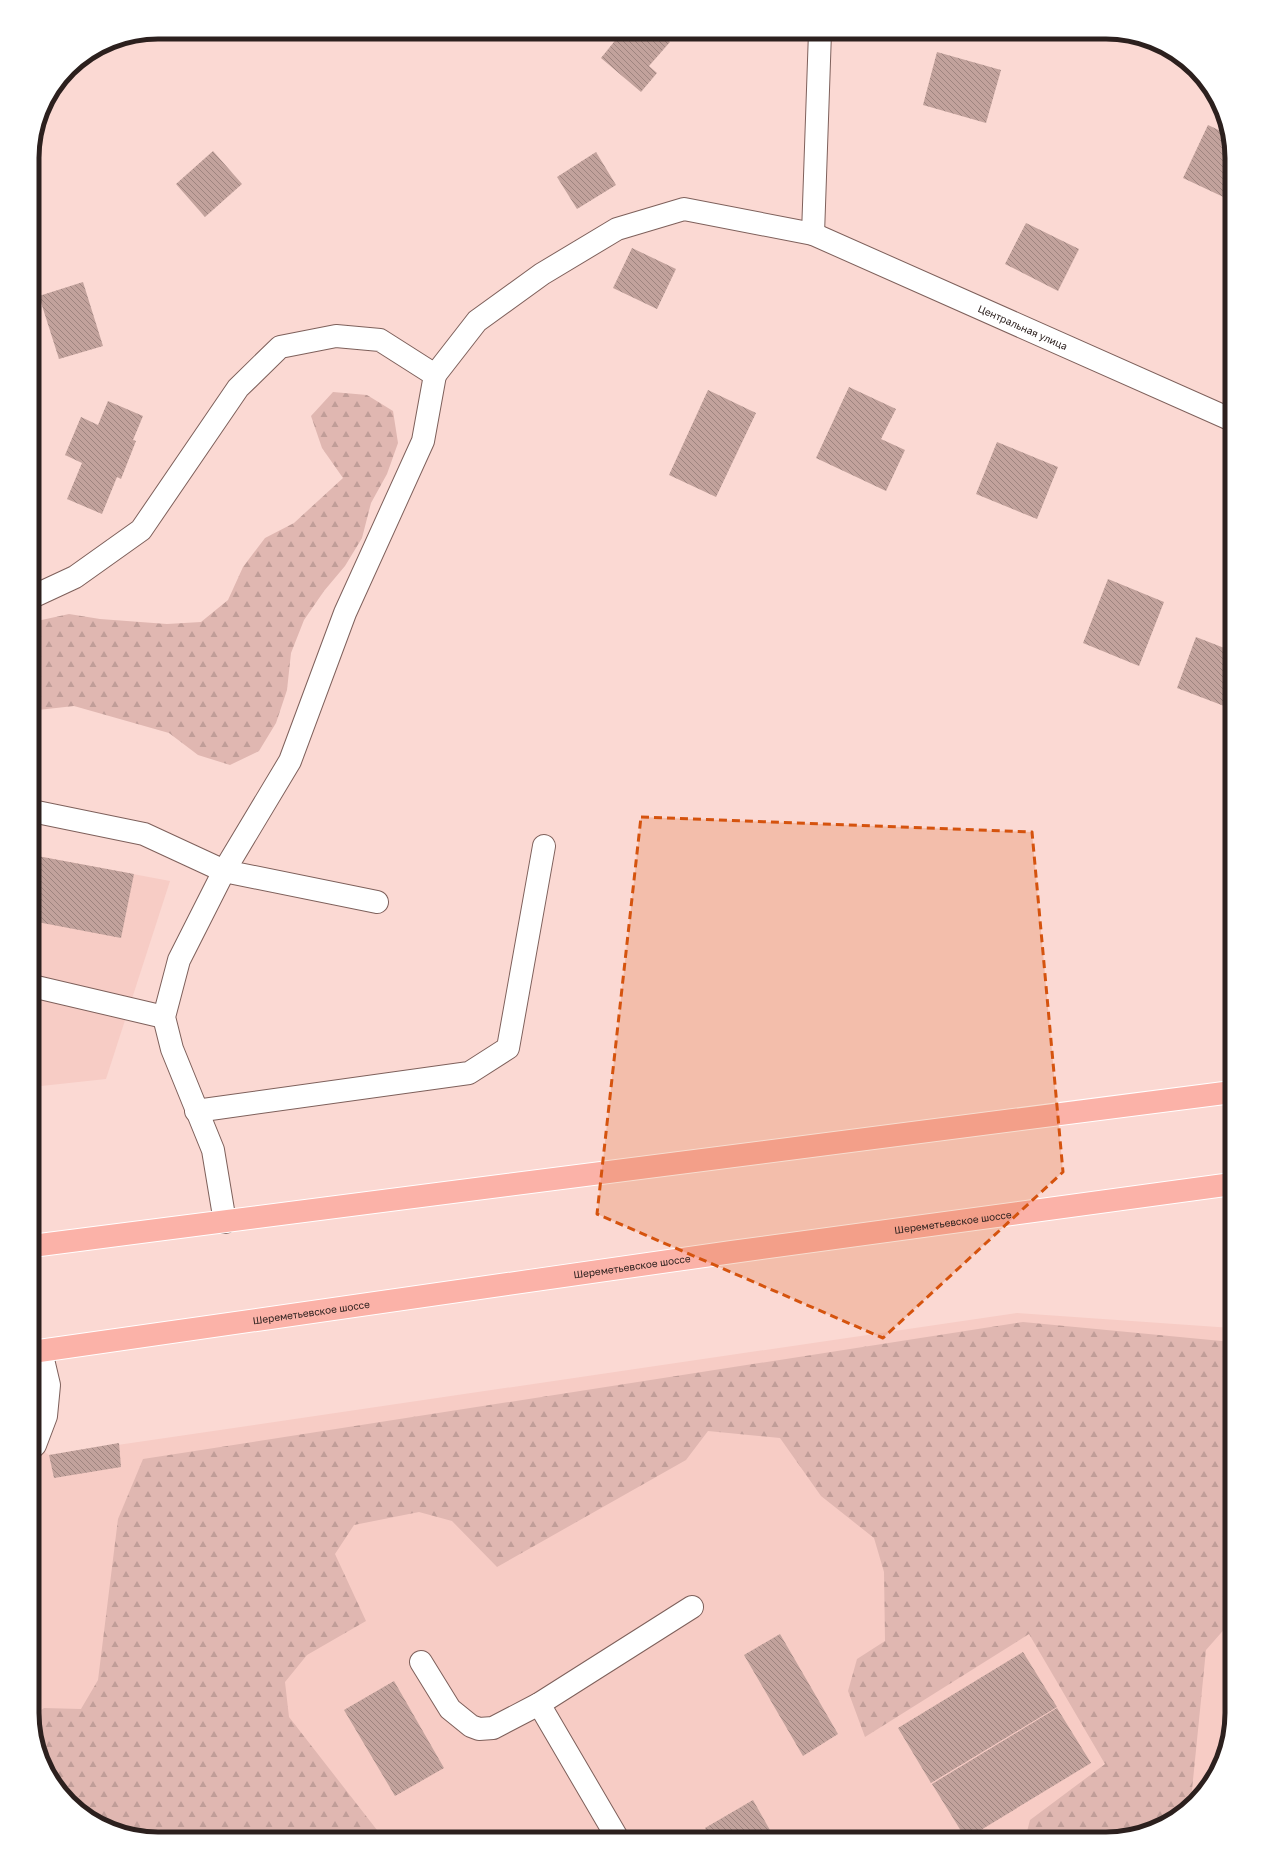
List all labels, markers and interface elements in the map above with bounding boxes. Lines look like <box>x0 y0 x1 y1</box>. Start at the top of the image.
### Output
street label: Центральная улица <box>976 302 1069 352</box>
street label: Шереметьевское шоссе <box>893 1208 1012 1236</box>
street label: Шереметьевское шоссе <box>573 1252 691 1281</box>
street label: Шереметьевское шоссе <box>252 1298 371 1326</box>

